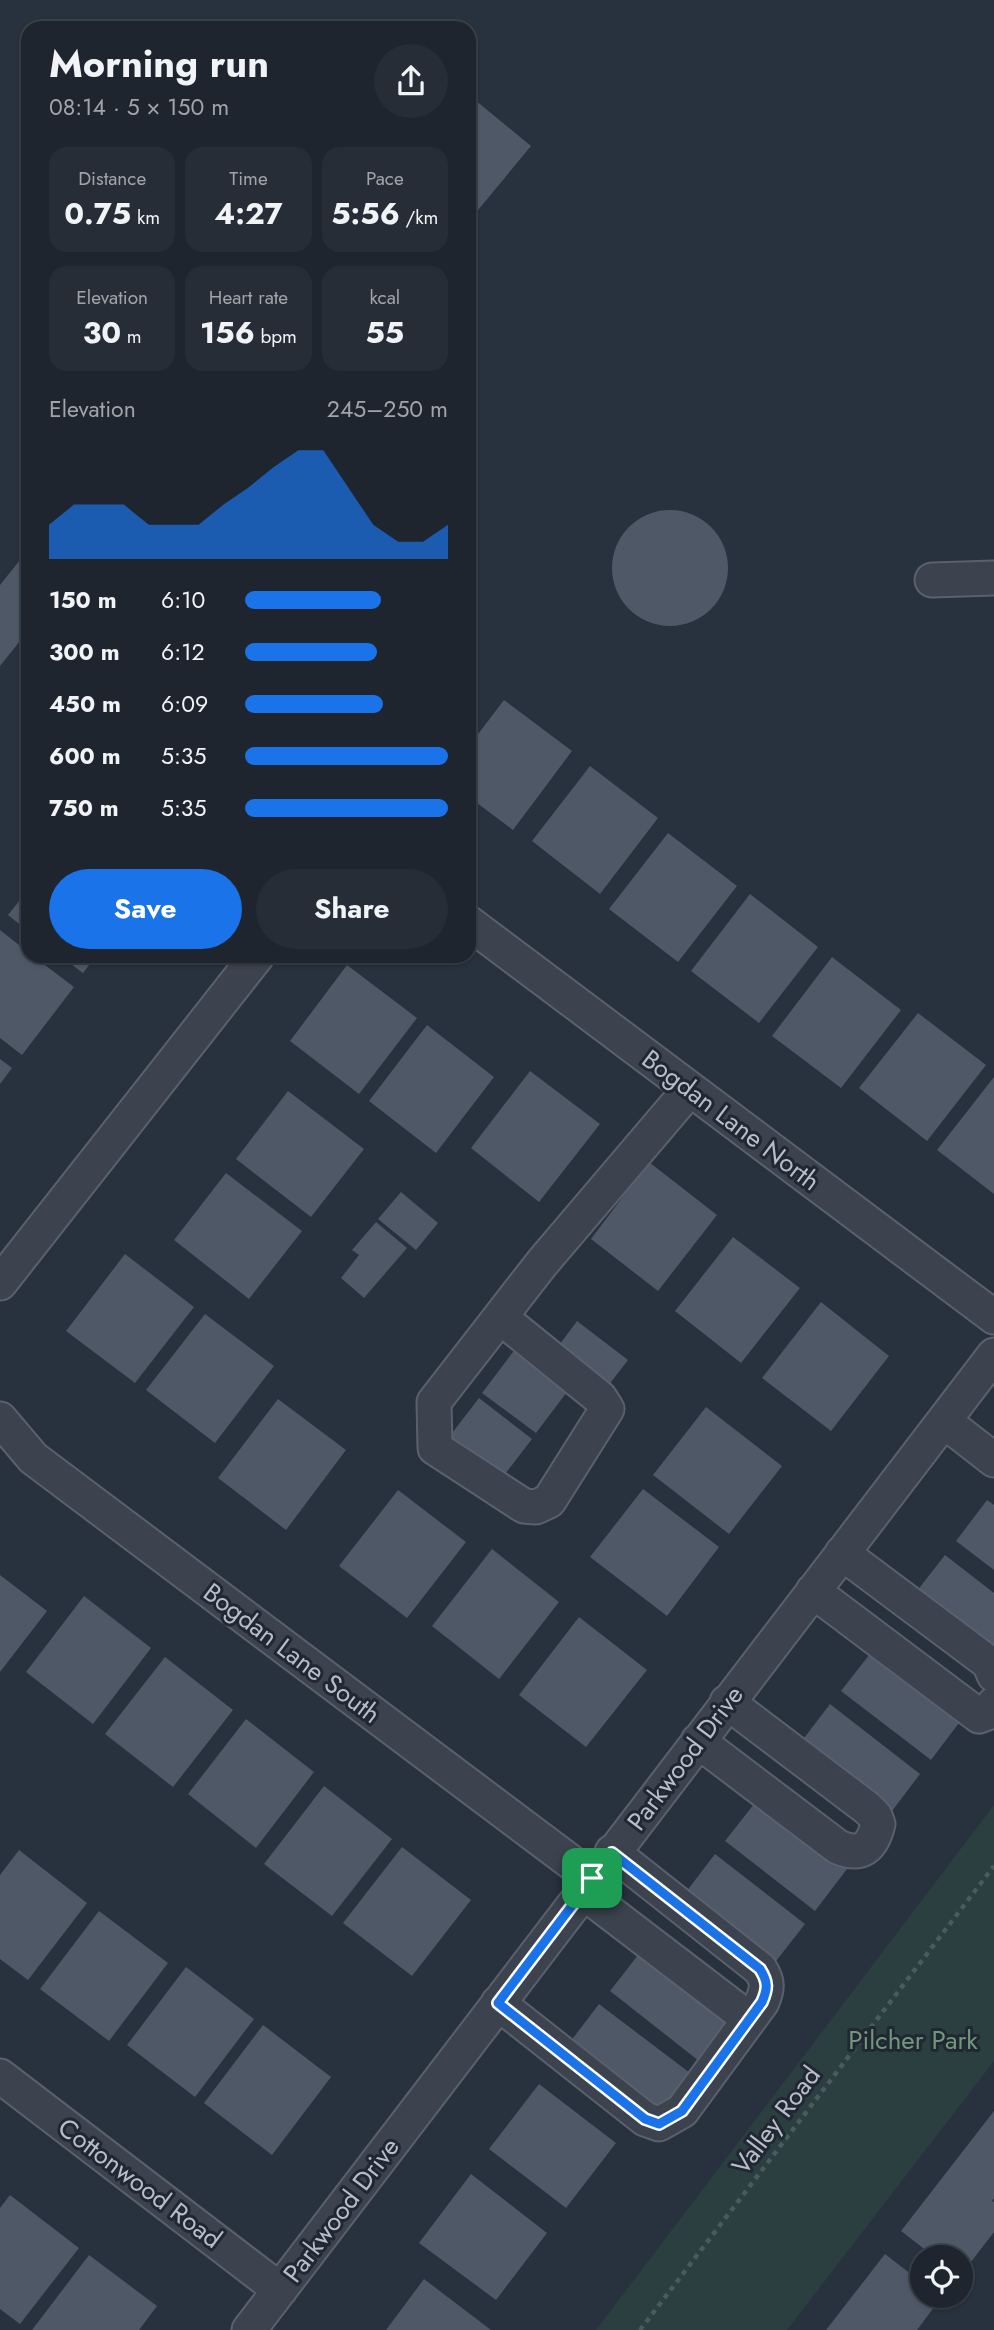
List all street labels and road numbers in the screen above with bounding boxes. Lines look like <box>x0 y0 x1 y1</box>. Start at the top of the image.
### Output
street label: Bogdan Lane North <box>634 1040 828 1200</box>
street label: Bogdan Lane South <box>195 1574 389 1732</box>
street label: Parkwood Drive <box>618 1678 752 1838</box>
street label: Valley Road <box>723 2058 829 2182</box>
street label: Cottonwood Road <box>50 2109 230 2257</box>
street label: Parkwood Drive <box>274 2130 408 2290</box>

